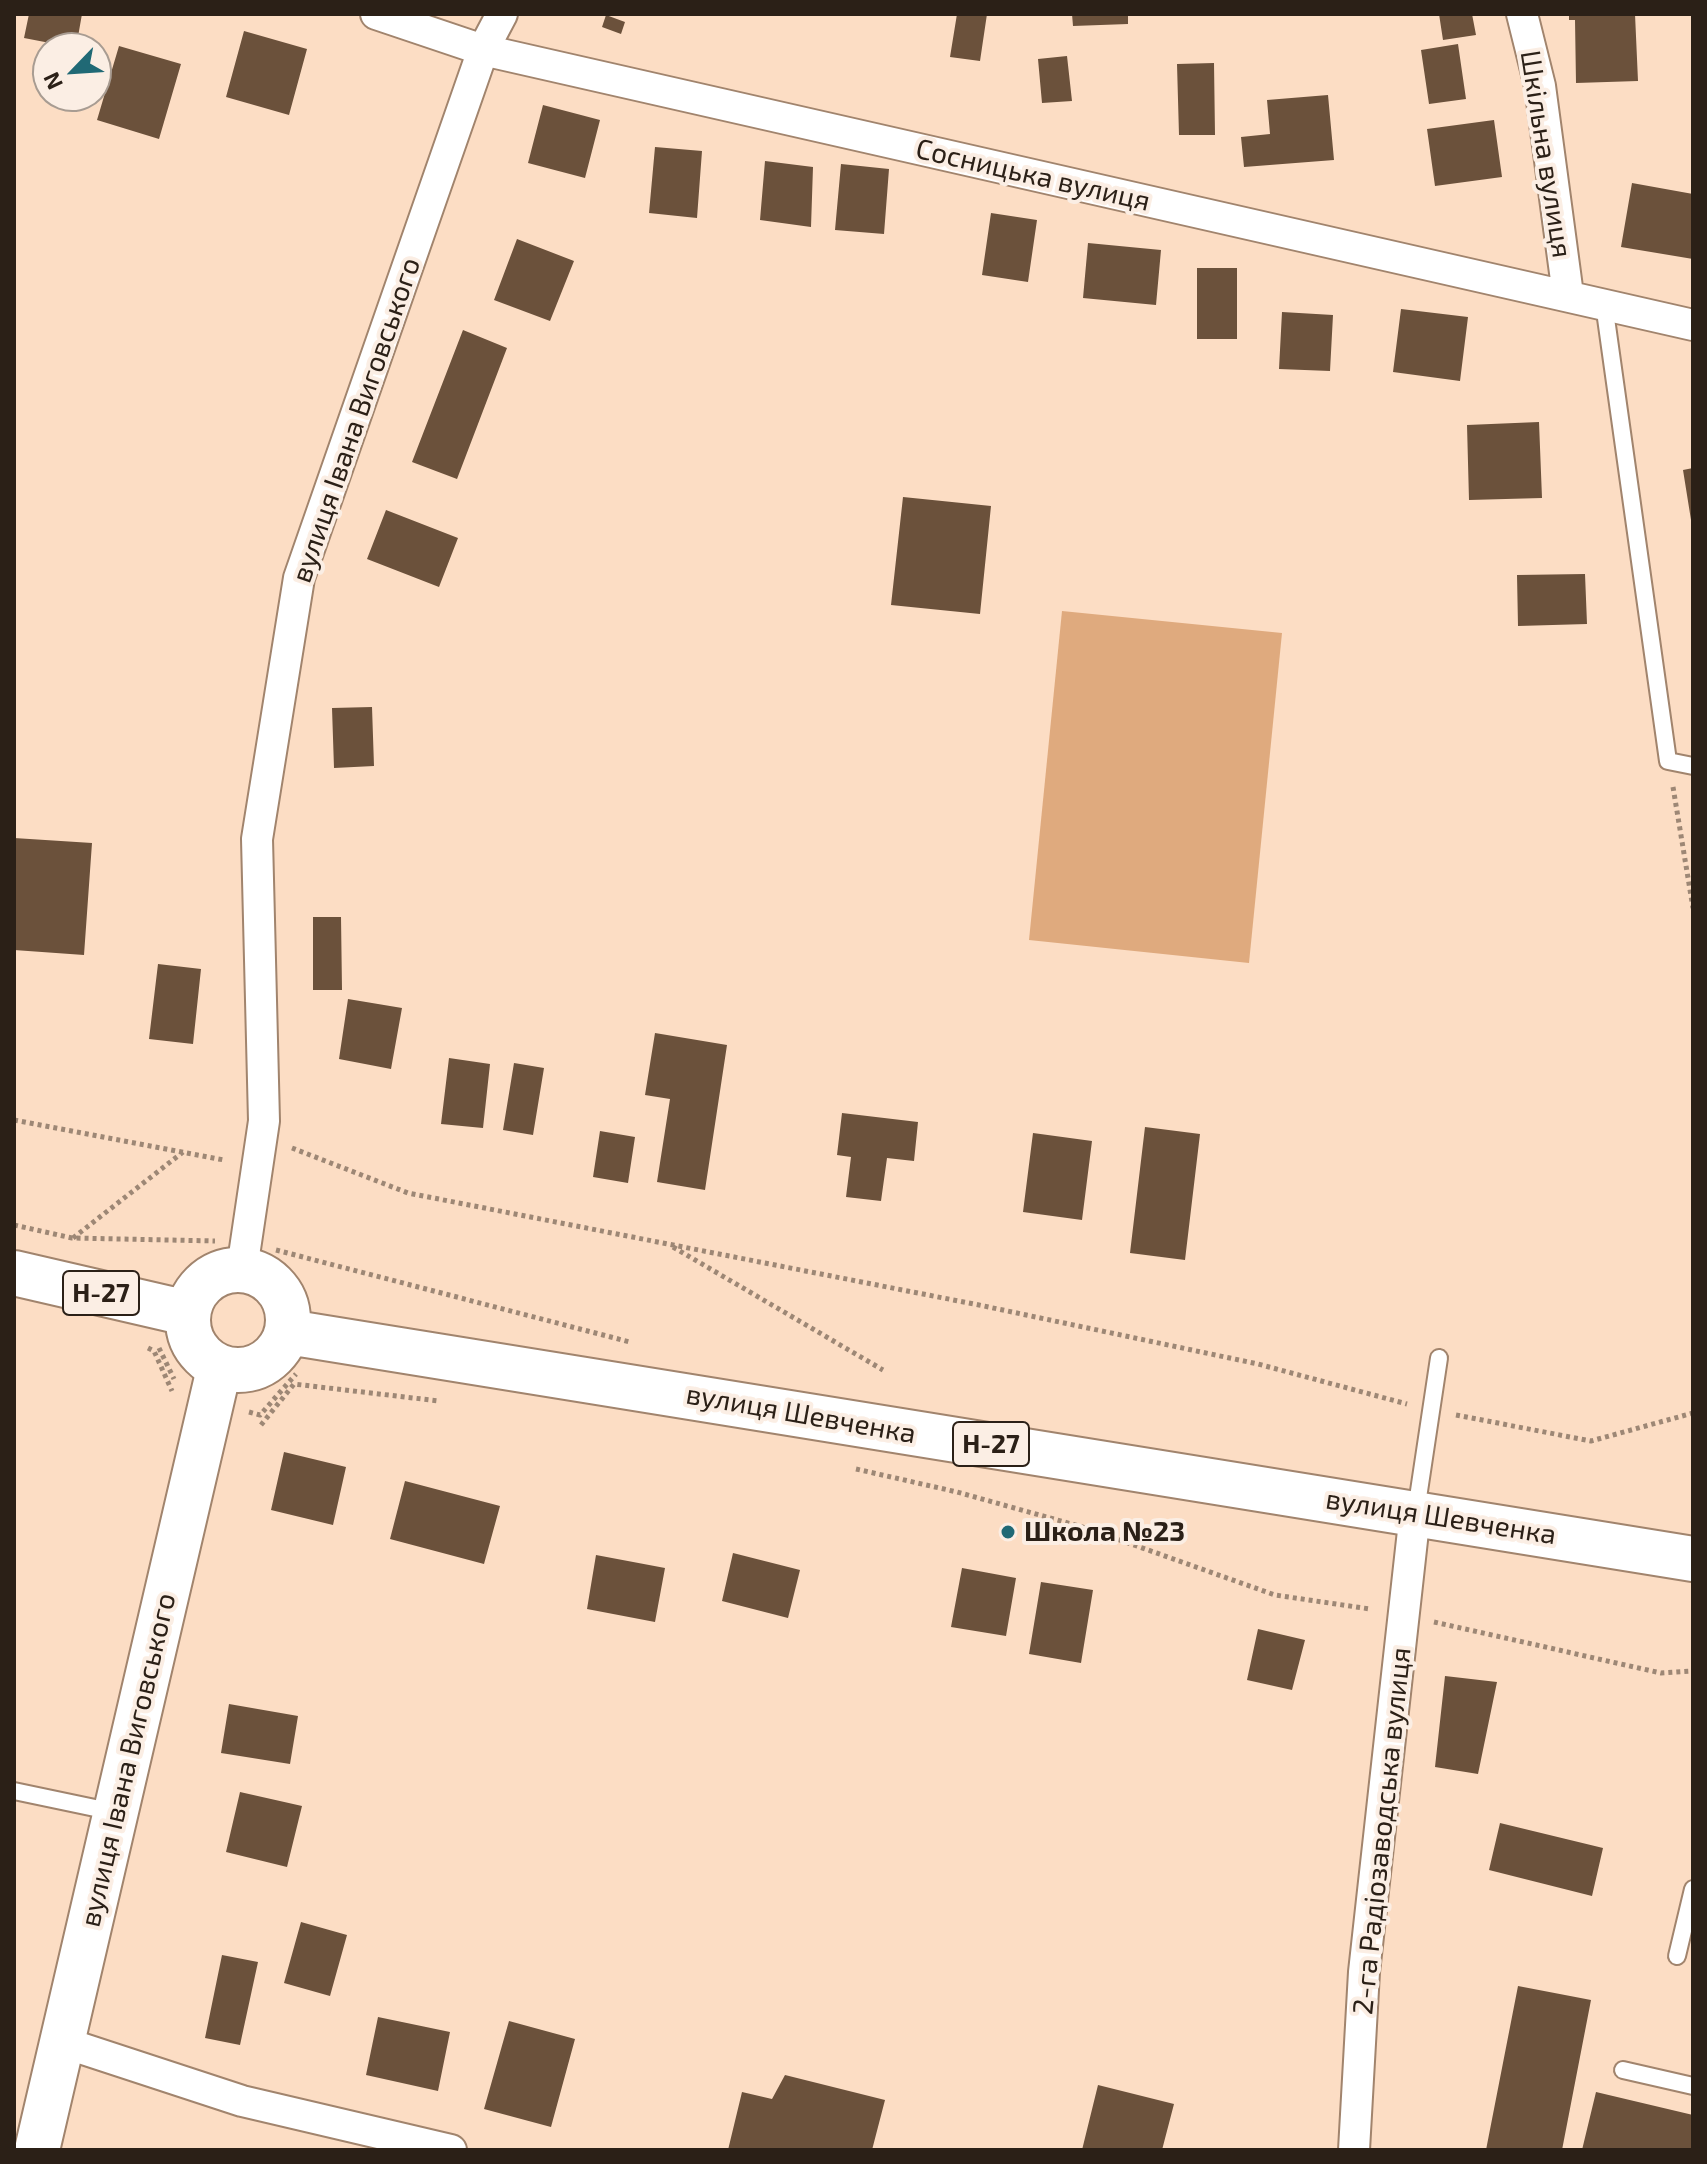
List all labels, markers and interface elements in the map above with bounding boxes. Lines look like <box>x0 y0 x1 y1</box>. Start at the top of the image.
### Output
north arrow <box>32 32 112 112</box>
street label: Шкільна вулиця <box>1513 48 1579 260</box>
text: N <box>37 69 67 94</box>
street label: Сосницька вулиця <box>913 132 1153 218</box>
street label: вулиця Івана Виговського <box>285 253 427 587</box>
road number: Н-27 <box>63 1271 139 1315</box>
street label: вулиця Шевченка <box>683 1377 919 1451</box>
road number: Н-27 <box>953 1422 1029 1466</box>
street label: вулиця Шевченка <box>1323 1482 1559 1552</box>
place label: Школа №23 <box>1024 1515 1185 1549</box>
marker: Школа №23 <box>999 1523 1017 1541</box>
street label: вулиця Івана Виговського <box>73 1590 183 1930</box>
street label: 2-га Радіозаводська вулиця <box>1346 1646 1418 2016</box>

